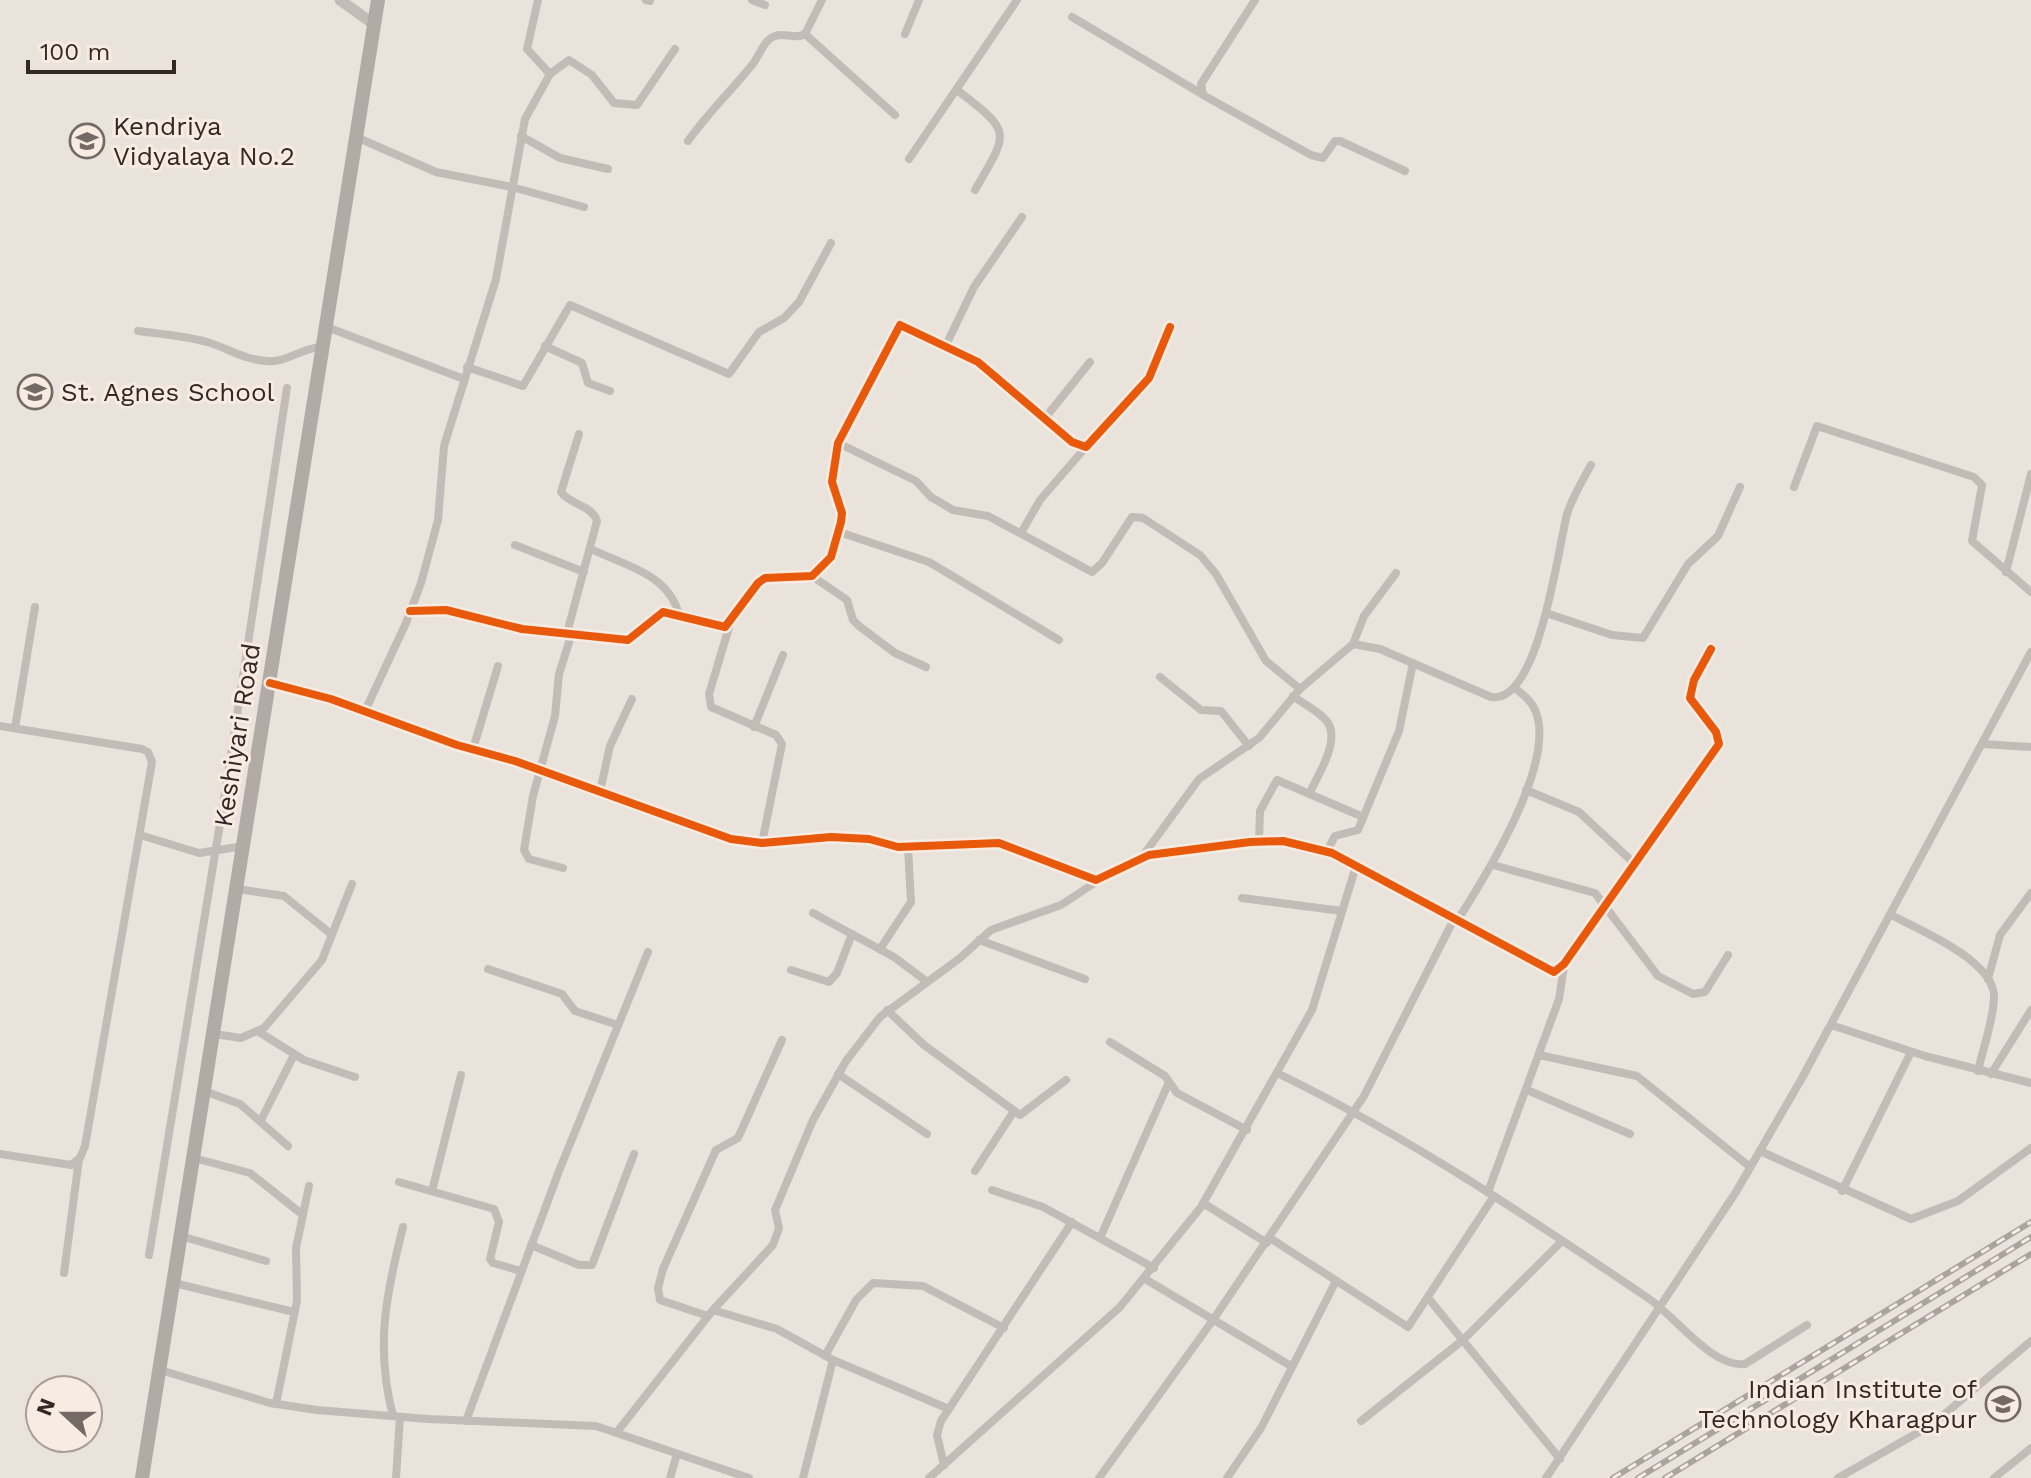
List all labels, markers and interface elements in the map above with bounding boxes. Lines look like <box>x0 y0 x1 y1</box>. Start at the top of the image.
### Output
scale bar <box>28 24 174 74</box>
text: 100 m <box>40 38 110 66</box>
place label: Kendriya Vidyalaya No.2 <box>113 111 295 171</box>
school or university icon: Kendriya Vidyalaya No.2 <box>68 122 106 160</box>
school or university icon: St. Agnes School <box>16 373 54 411</box>
place label: St. Agnes School <box>61 377 274 407</box>
street label: Keshiyari Road <box>208 641 266 829</box>
north arrow <box>24 1374 104 1454</box>
place label: Indian Institute of Technology Kharagpur <box>1698 1374 1977 1434</box>
school or university icon: Indian Institute of Technology Kharagpur <box>1984 1385 2022 1423</box>
text: N <box>31 1395 60 1419</box>

